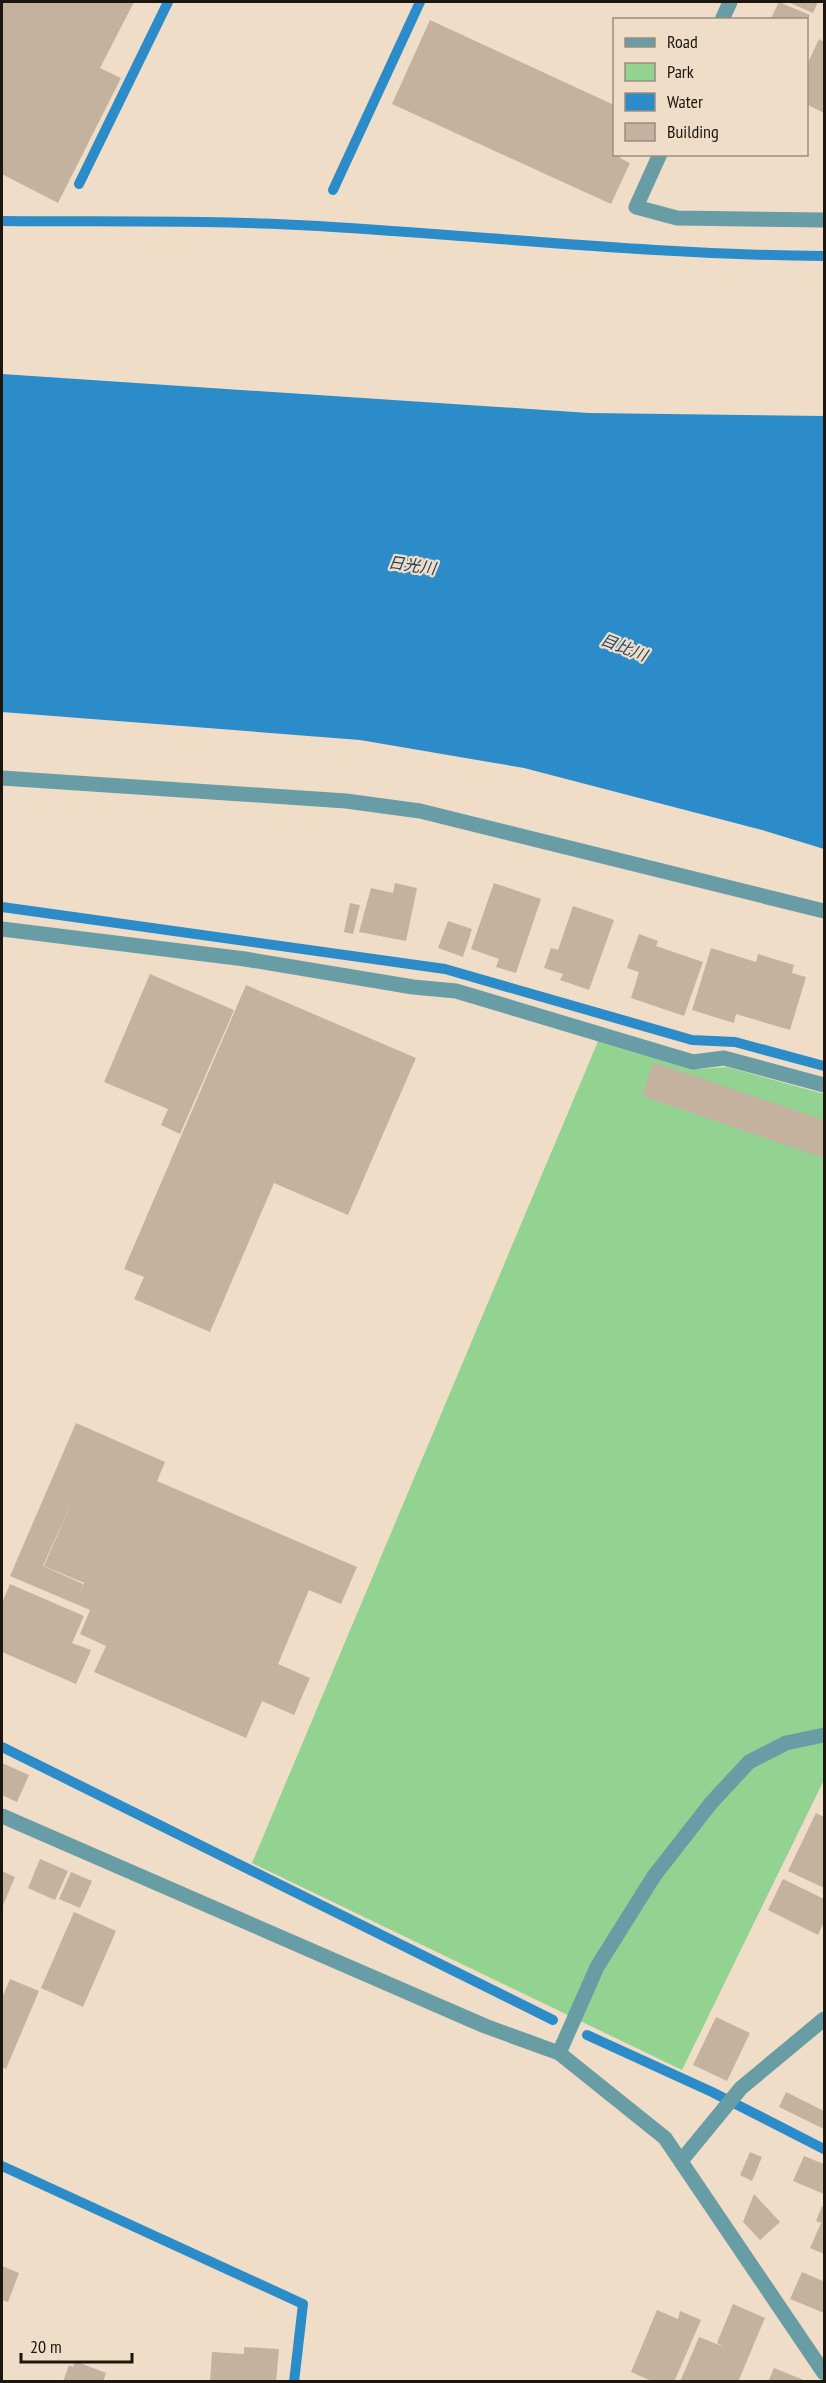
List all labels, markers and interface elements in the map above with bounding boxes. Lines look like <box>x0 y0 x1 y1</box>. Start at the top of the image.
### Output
legend <box>613 18 808 156</box>
text: Road <box>667 30 698 53</box>
text: Park <box>667 60 694 83</box>
text: Water <box>667 90 703 113</box>
text: Building <box>667 120 719 143</box>
water label: 日光川 <box>387 552 439 579</box>
water label: 目比川 <box>598 629 652 666</box>
scale bar <box>21 2326 132 2364</box>
text: 20 m <box>30 2335 62 2358</box>

